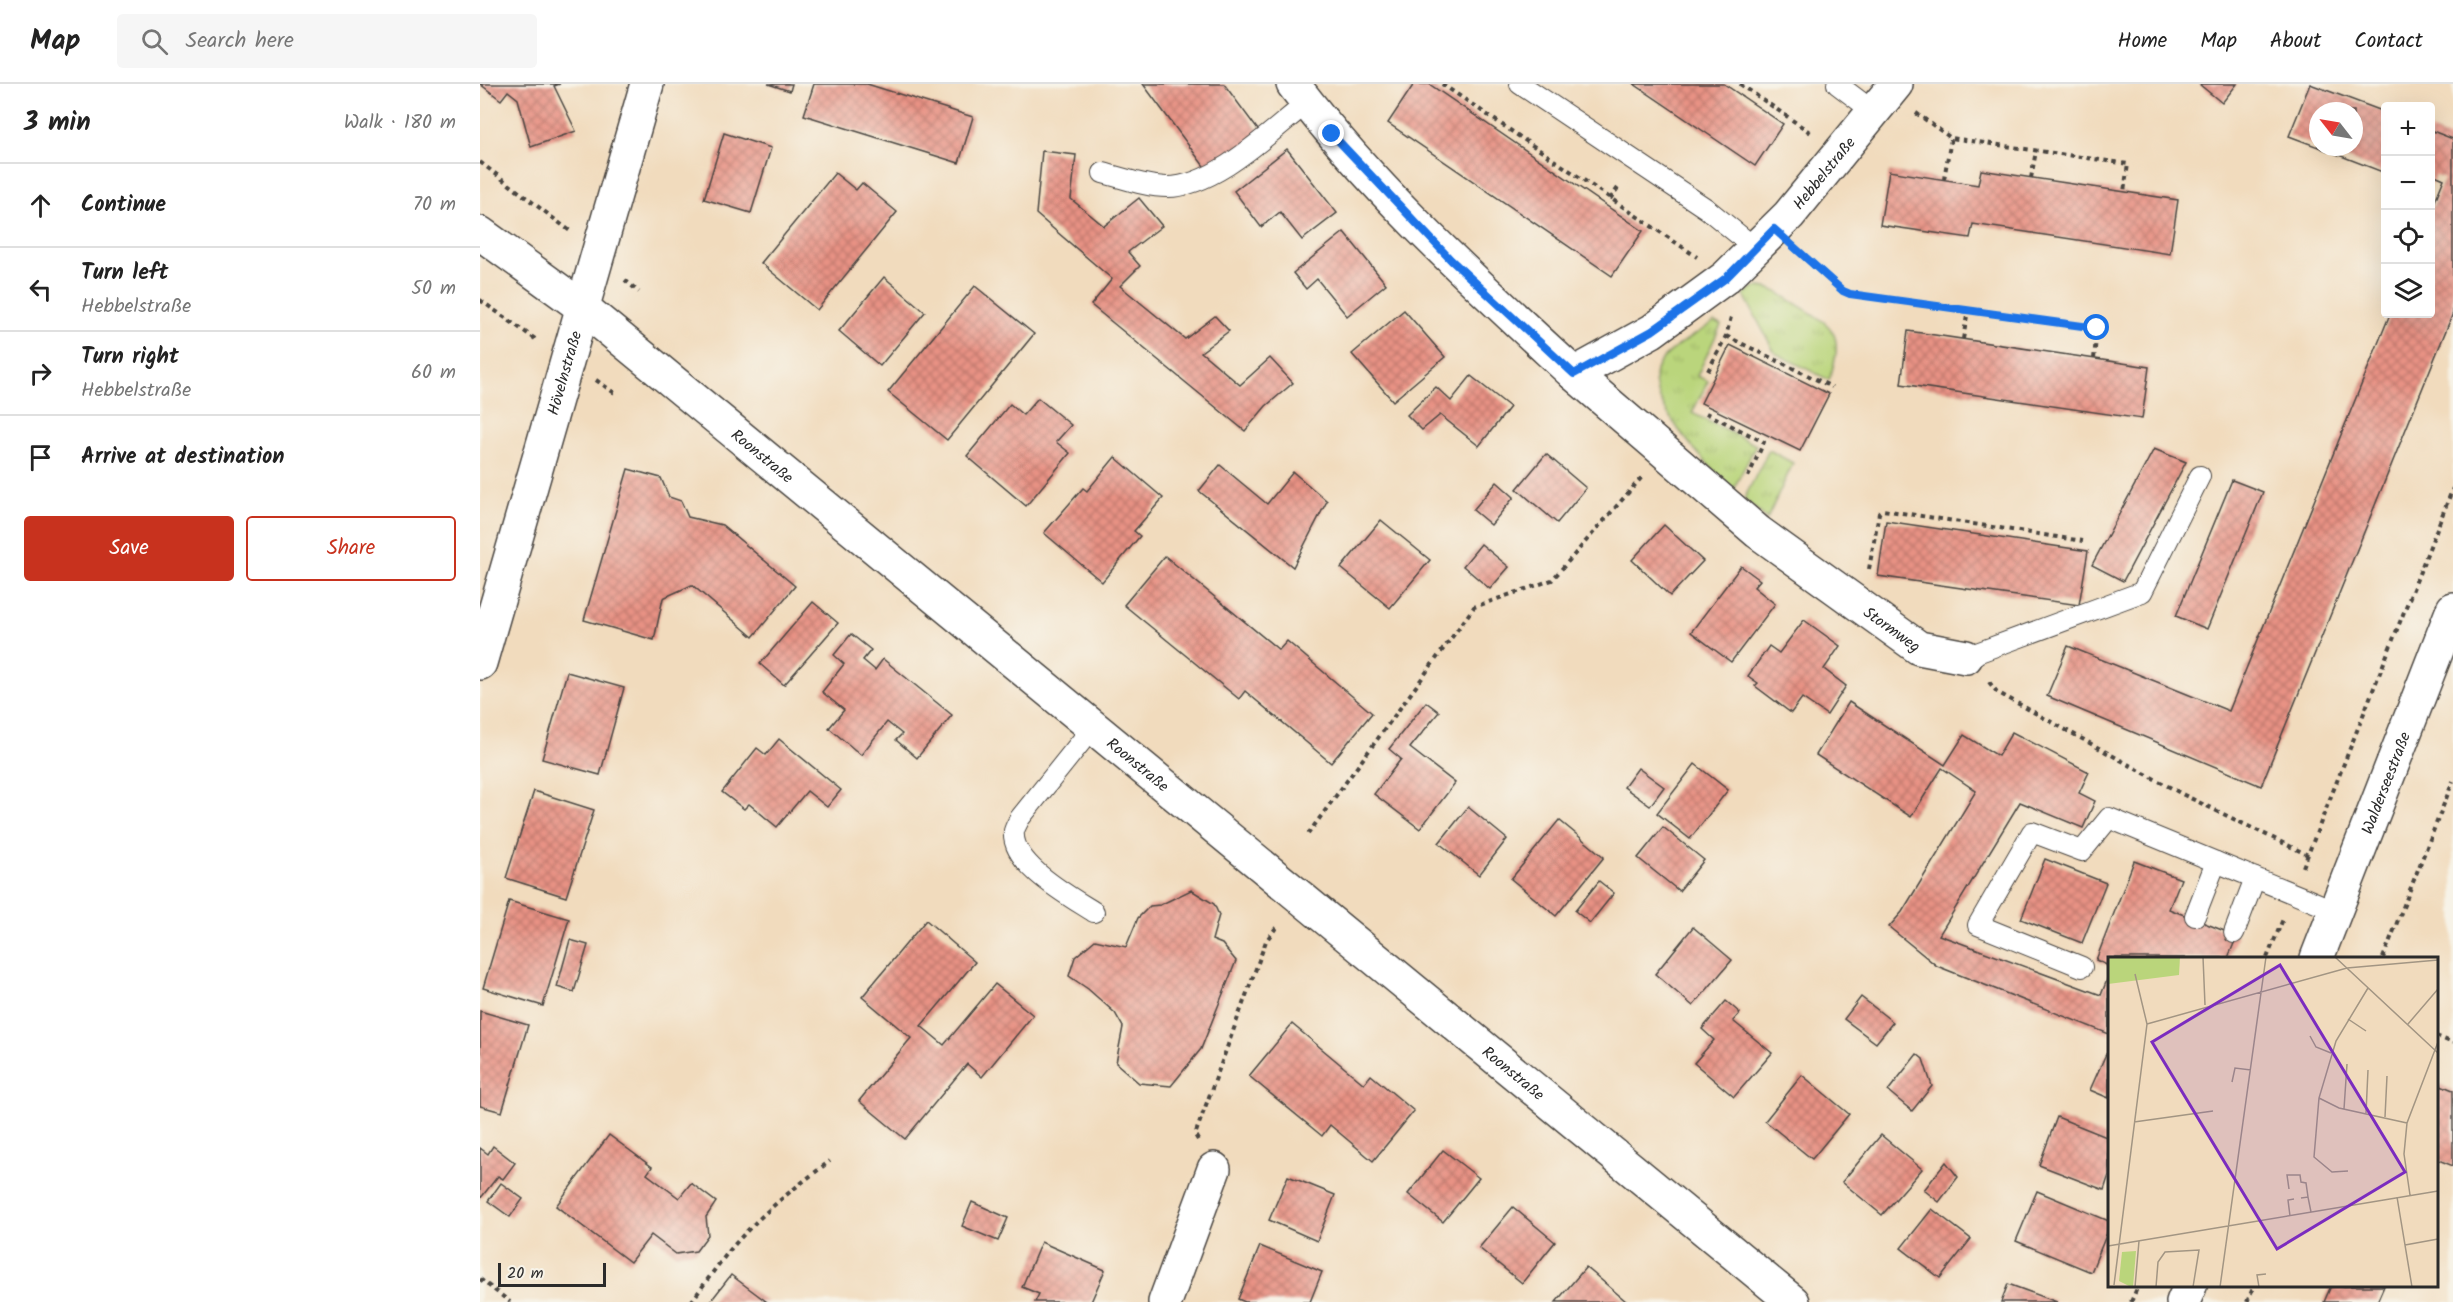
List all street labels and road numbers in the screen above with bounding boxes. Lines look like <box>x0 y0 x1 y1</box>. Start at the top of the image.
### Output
street label: Hebbelstraße <box>1787 132 1862 216</box>
street label: Hövelnstraße <box>541 328 589 418</box>
street label: Roonstraße <box>725 423 799 490</box>
street label: Stormweg <box>1857 601 1925 659</box>
street label: Walderseestraße <box>2355 728 2418 838</box>
street label: Roonstraße <box>1101 732 1174 799</box>
street label: Roonstraße <box>1476 1040 1550 1107</box>

